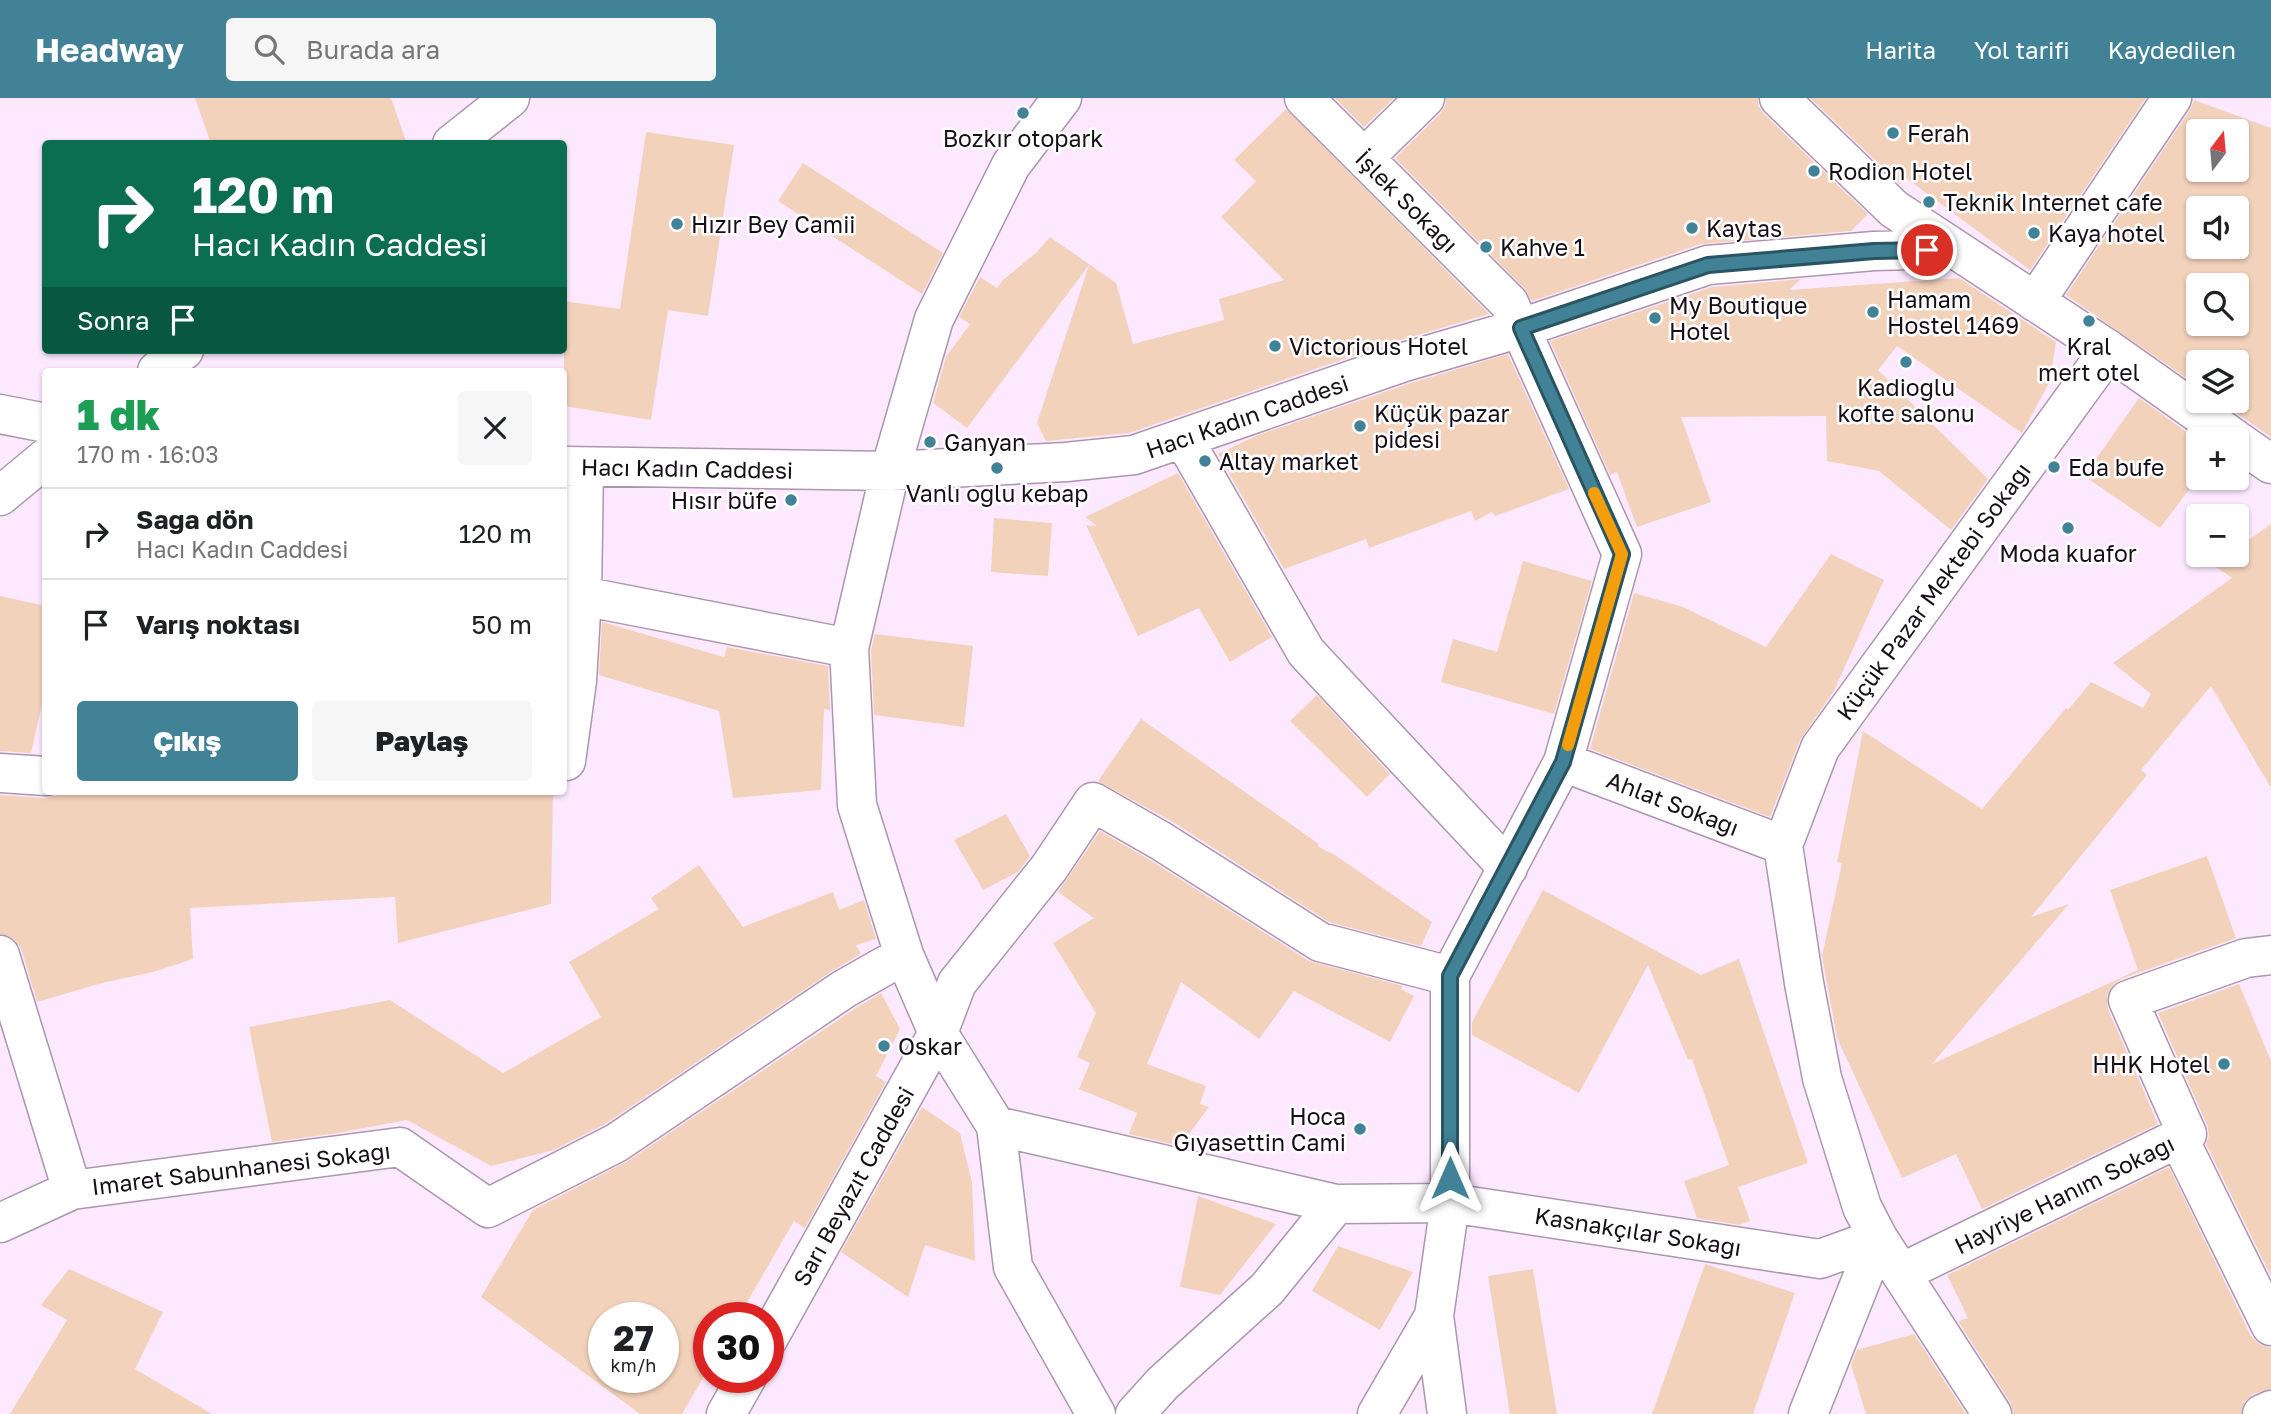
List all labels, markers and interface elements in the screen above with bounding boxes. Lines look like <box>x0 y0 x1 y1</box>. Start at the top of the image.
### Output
search box <box>226 18 716 81</box>
text: Headway <box>35 30 184 69</box>
icon: search <box>250 30 288 68</box>
text: Burada ara <box>306 34 440 65</box>
text: Harita <box>1865 35 1936 64</box>
text: Yol tarifi <box>1974 35 2070 64</box>
text: Kaydedilen <box>2108 35 2236 64</box>
marker: Bozkır otopark <box>1015 105 1031 121</box>
place label: Ferah <box>1907 119 1970 147</box>
north arrow <box>2186 119 2249 182</box>
map controls <box>2186 119 2249 567</box>
place label: Bozkır otopark <box>943 124 1103 152</box>
marker: Ferah <box>1885 125 1901 141</box>
street label: İşlek Sokağı <box>1350 144 1464 258</box>
place label: Rodion Hotel <box>1828 157 1972 185</box>
marker: Rodion Hotel <box>1806 163 1822 179</box>
text: 120 m <box>192 165 334 224</box>
icon: right <box>77 168 168 259</box>
place label: Teknik Internet cafe <box>1943 188 2163 216</box>
marker: Teknik Internet cafe <box>1921 194 1937 210</box>
button: sound <box>2186 196 2249 259</box>
place label: Hızır Bey Camii <box>691 210 856 238</box>
place label: Kaytas <box>1706 214 1782 242</box>
marker: Hızır Bey Camii <box>669 216 685 232</box>
place label: Kaya hotel <box>2048 219 2165 247</box>
marker: Kaytas <box>1684 220 1700 236</box>
pin <box>1897 220 1957 280</box>
text: Hacı Kadın Caddesi <box>192 225 488 263</box>
marker: Kaya hotel <box>2026 225 2042 241</box>
icon: arrive <box>1908 231 1946 269</box>
place label: Kahve 1 <box>1500 233 1585 261</box>
marker: Kahve 1 <box>1478 239 1494 255</box>
button: search <box>2186 273 2249 336</box>
place label: Hamam Hostel 1469 <box>1887 285 2019 339</box>
place label: My Boutique Hotel <box>1669 291 1807 345</box>
icon: arrive <box>164 301 202 339</box>
marker: Hamam Hostel 1469 <box>1865 304 1881 320</box>
text: Sonra <box>77 305 150 336</box>
marker: My Boutique Hotel <box>1647 310 1663 326</box>
marker: Kral mert otel <box>2081 313 2097 329</box>
place label: Victorious Hotel <box>1289 332 1468 360</box>
place label: Kral mert otel <box>2038 332 2140 386</box>
marker: Victorious Hotel <box>1267 338 1283 354</box>
button: layers <box>2186 350 2249 413</box>
marker: Kadioglu kofte salonu <box>1898 354 1914 370</box>
street label: Hacı Kadın Caddesi <box>1142 368 1352 464</box>
place label: Kadioglu kofte salonu <box>1837 373 1975 427</box>
text: 1 dk <box>77 389 160 439</box>
button: close <box>458 391 532 465</box>
place label: Küçük pazar pidesi <box>1374 399 1509 453</box>
marker: Küçük pazar pidesi <box>1352 418 1368 434</box>
button: + <box>2186 427 2249 490</box>
place label: Ganyan <box>944 428 1026 456</box>
marker: Ganyan <box>922 434 938 450</box>
text: 170 m · 16:03 <box>77 440 219 468</box>
place label: Altay market <box>1219 447 1359 475</box>
street label: Hacı Kadın Caddesi <box>581 452 793 484</box>
marker: Altay market <box>1197 453 1213 469</box>
place label: Eda bufe <box>2068 453 2164 481</box>
street label: Küçük Pazar Mektebi Sokağı <box>1830 457 2036 725</box>
marker: Eda bufe <box>2046 459 2062 475</box>
marker: Vanlı oğlu kebap <box>989 460 1005 476</box>
place label: Vanlı oğlu kebap <box>906 479 1088 507</box>
place label: Hısır büfe <box>671 486 777 514</box>
marker: Hısır büfe <box>783 492 799 508</box>
text: Sağa dön <box>136 504 253 535</box>
button: − <box>2186 504 2249 567</box>
icon: right <box>77 515 115 553</box>
text: 120 m <box>459 518 532 549</box>
marker: Moda kuafor <box>2060 520 2076 536</box>
text: Hacı Kadın Caddesi <box>136 535 348 563</box>
place label: Moda kuafor <box>1999 539 2137 567</box>
icon: arrive <box>77 606 115 644</box>
text: Varış noktası <box>136 609 300 640</box>
text: 50 m <box>471 609 532 640</box>
button: Çıkış <box>77 701 298 781</box>
button: Paylaş <box>312 701 532 781</box>
street label: Ahlat Sokağı <box>1603 765 1743 841</box>
place label: Oskar <box>898 1032 962 1060</box>
marker: Oskar <box>876 1038 892 1054</box>
place label: HHK Hotel <box>2092 1050 2210 1078</box>
marker: HHK Hotel <box>2216 1056 2232 1072</box>
street label: Sarı Beyazıt Caddesi <box>787 1081 919 1291</box>
place label: Hoca Gıyasettin Cami <box>1174 1102 1346 1156</box>
marker: Hoca Gıyasettin Cami <box>1352 1121 1368 1137</box>
street label: Hayriye Hanım Sokağı <box>1950 1129 2178 1259</box>
street label: Imaret Sabunhanesi Sokağı <box>90 1136 392 1200</box>
position arrow <box>1413 1141 1487 1215</box>
street label: Kasnakçılar Sokağı <box>1533 1201 1743 1261</box>
speed limit sign: 30 <box>693 1302 784 1393</box>
text: 27 <box>613 1317 654 1359</box>
text: km/h <box>611 1354 656 1376</box>

